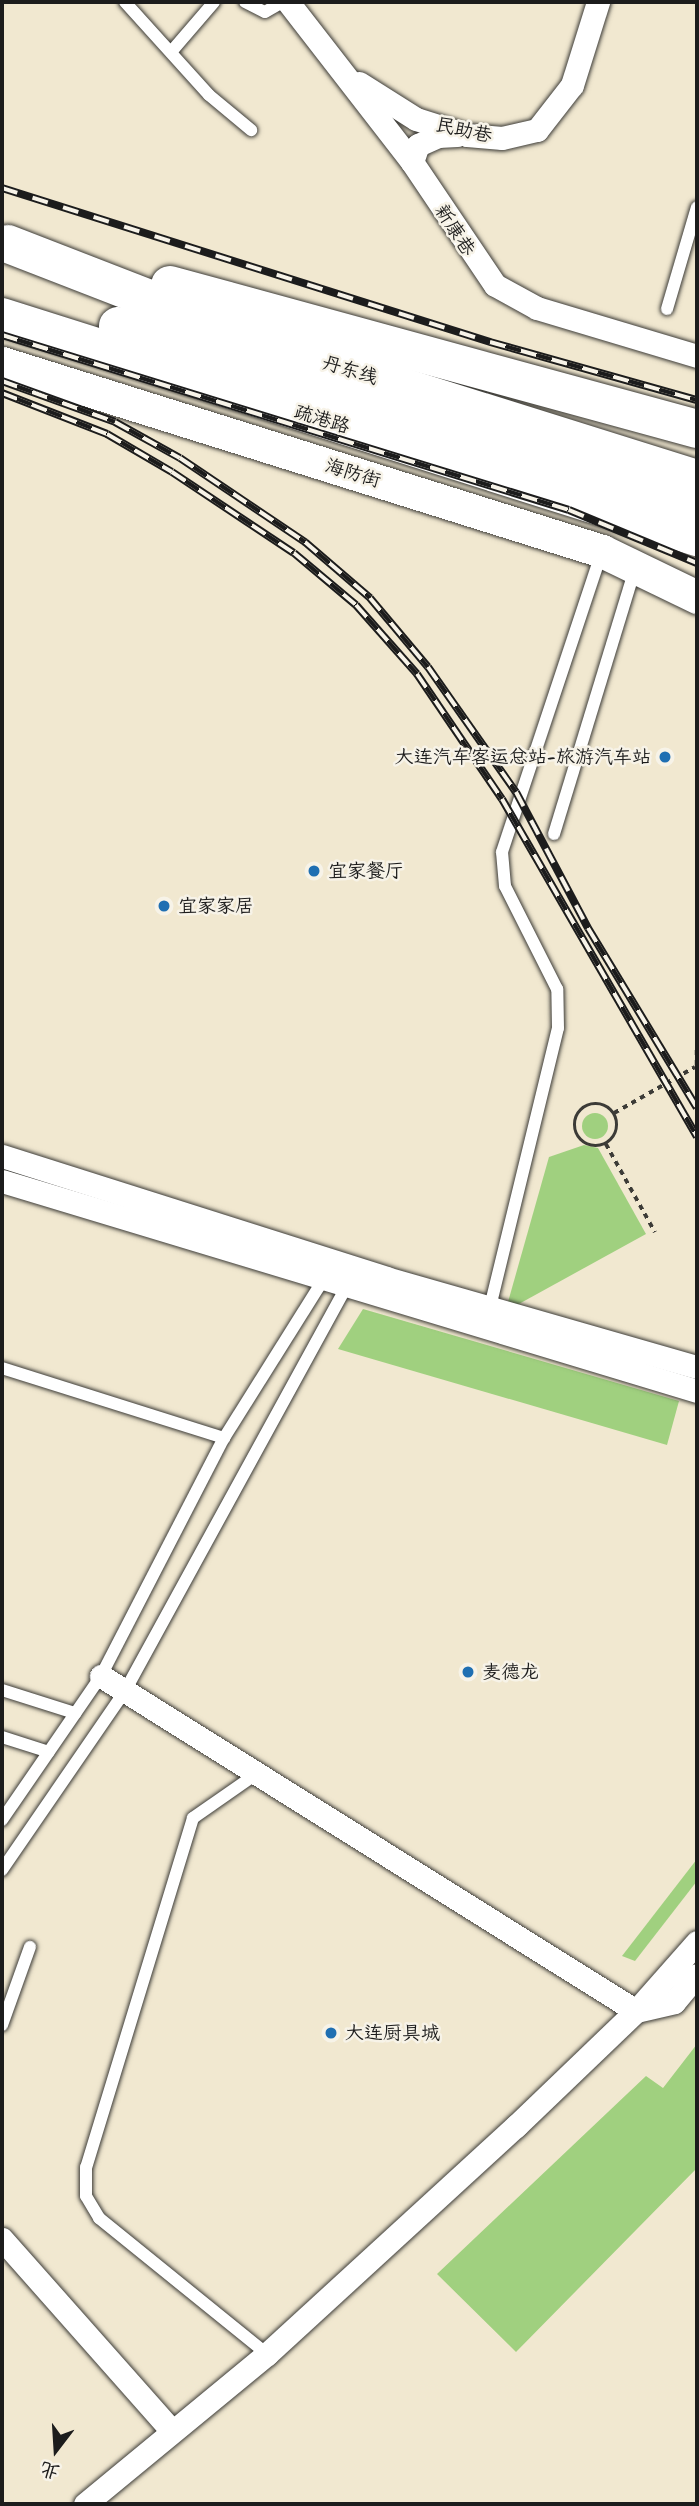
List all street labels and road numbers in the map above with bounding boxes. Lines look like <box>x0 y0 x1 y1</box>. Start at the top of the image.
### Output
street label: 民助巷 <box>434 113 494 147</box>
street label: 新康巷 <box>430 200 480 260</box>
street label: 丹东线 <box>319 351 381 389</box>
street label: 疏港路 <box>291 400 353 438</box>
street label: 海防街 <box>322 454 384 492</box>

